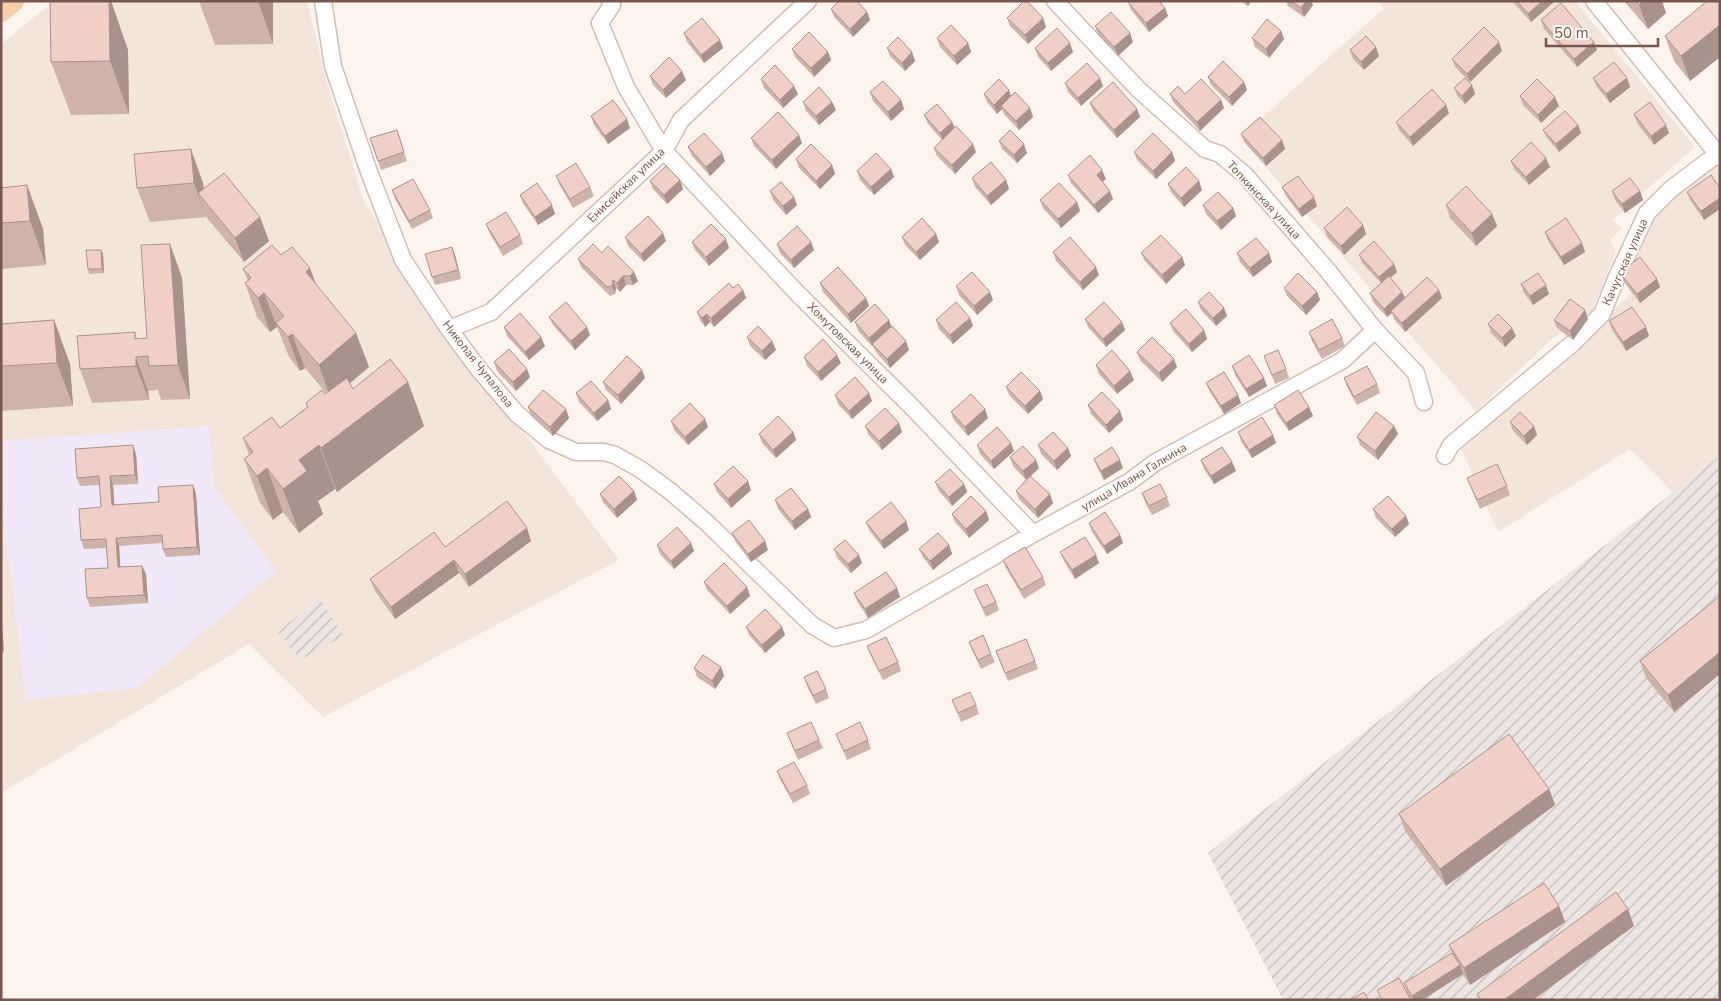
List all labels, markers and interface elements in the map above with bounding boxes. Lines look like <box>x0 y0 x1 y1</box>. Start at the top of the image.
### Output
scale bar <box>1546 15 1658 47</box>
text: 50 m <box>1554 23 1589 43</box>
street label: Енисейская улица <box>584 144 668 226</box>
street label: Топкинская улица <box>1223 157 1305 243</box>
street label: Качугская улица <box>1599 216 1651 308</box>
street label: Хомутовская улица <box>804 299 892 387</box>
street label: Николая Чупалова <box>439 317 517 411</box>
street label: улица Ивана Галкина <box>1078 439 1190 515</box>

